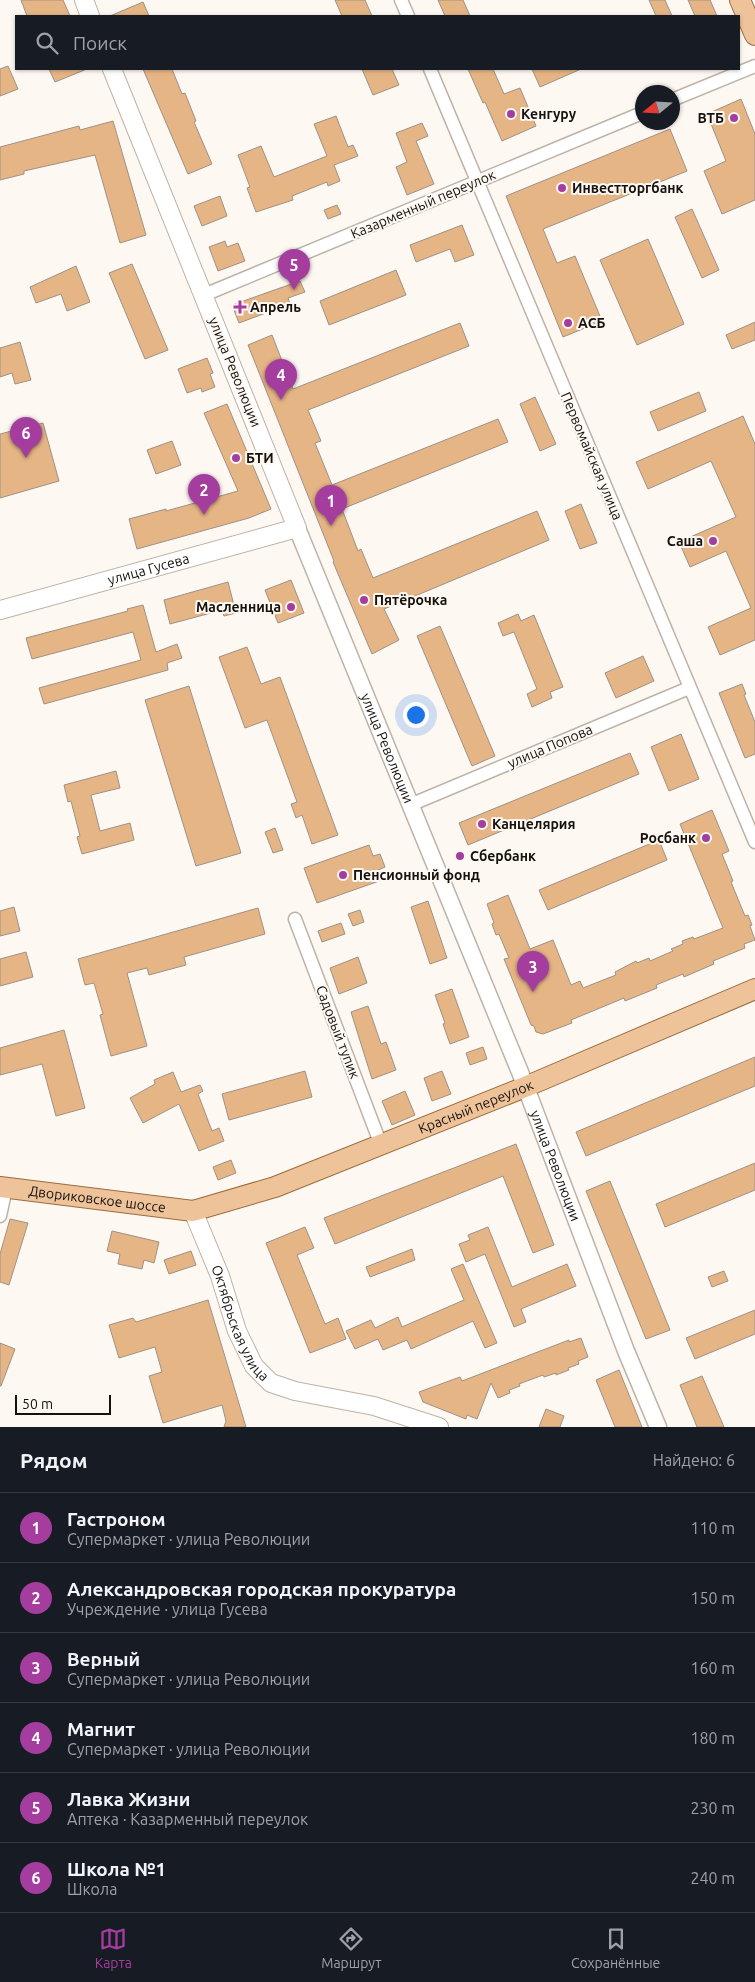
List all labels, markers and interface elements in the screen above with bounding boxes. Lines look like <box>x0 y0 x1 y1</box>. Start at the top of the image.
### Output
search box <box>15 15 740 70</box>
icon: search <box>33 29 61 57</box>
text: Поиск <box>73 32 127 54</box>
north arrow <box>635 85 680 130</box>
place label: Кенгуру <box>521 106 577 122</box>
marker: Кенгуру <box>505 108 517 120</box>
place label: ВТБ <box>698 110 724 126</box>
marker: ВТБ <box>728 112 740 124</box>
street label: Казарменный переулок <box>348 166 498 242</box>
place label: Инвестторгбанк <box>572 180 684 196</box>
marker: Инвестторгбанк <box>556 182 568 194</box>
pin: 5 <box>278 249 310 290</box>
place label: Апрель <box>250 299 301 315</box>
marker: Апрель <box>234 301 246 313</box>
street label: улица Революции <box>206 315 264 429</box>
place label: АСБ <box>578 315 606 331</box>
marker: АСБ <box>562 317 574 329</box>
pin: 4 <box>265 359 297 400</box>
street label: Первомайская улица <box>558 390 626 522</box>
pin: 6 <box>10 417 42 458</box>
place label: БТИ <box>246 450 274 466</box>
marker: БТИ <box>230 452 242 464</box>
pin: 2 <box>188 474 220 515</box>
pin: 1 <box>315 485 347 526</box>
place label: Саша <box>667 533 703 549</box>
marker: Саша <box>707 535 719 547</box>
street label: улица Гусева <box>106 550 191 588</box>
place label: Пятёрочка <box>374 592 447 608</box>
marker: Пятёрочка <box>358 594 370 606</box>
place label: Масленница <box>196 599 281 615</box>
marker: Масленница <box>285 601 297 613</box>
street label: улица Революции <box>358 691 417 806</box>
your location <box>403 702 429 728</box>
street label: улица Попова <box>505 721 595 771</box>
place label: Канцелярия <box>492 816 575 832</box>
marker: Канцелярия <box>476 818 488 830</box>
place label: Росбанк <box>640 830 696 846</box>
marker: Росбанк <box>700 832 712 844</box>
place label: Сбербанк <box>470 848 536 864</box>
marker: Сбербанк <box>454 850 466 862</box>
place label: Пенсионный фонд <box>353 867 480 883</box>
marker: Пенсионный фонд <box>337 869 349 881</box>
pin: 3 <box>517 951 549 992</box>
street label: Садовый тупик <box>313 983 363 1081</box>
street label: Красный переулок <box>416 1076 536 1137</box>
street label: улица Революции <box>527 1108 584 1223</box>
street label: Двориковское шоссе <box>28 1183 167 1216</box>
street label: Октябрьская улица <box>208 1263 272 1384</box>
scale bar <box>15 1392 111 1415</box>
text: 50 m <box>22 1396 53 1412</box>
text: Рядом <box>20 1448 88 1472</box>
text: Найдено: 6 <box>653 1451 735 1469</box>
text: Гастроном <box>67 1508 165 1530</box>
text: 1 <box>31 1519 41 1537</box>
text: 110 m <box>690 1519 735 1537</box>
text: Супермаркет · улица Революции <box>67 1530 310 1548</box>
text: Александровская городская прокуратура <box>67 1578 456 1600</box>
text: 2 <box>31 1589 41 1607</box>
text: 150 m <box>690 1589 735 1607</box>
text: Учреждение · улица Гусева <box>67 1600 268 1618</box>
text: Верный <box>67 1648 140 1670</box>
text: 3 <box>31 1659 41 1677</box>
text: 160 m <box>690 1659 735 1677</box>
text: Супермаркет · улица Революции <box>67 1670 310 1688</box>
text: Магнит <box>67 1718 135 1740</box>
text: 4 <box>31 1729 41 1747</box>
text: 180 m <box>690 1729 735 1747</box>
text: Супермаркет · улица Революции <box>67 1740 310 1758</box>
text: Лавка Жизни <box>67 1788 190 1810</box>
text: 5 <box>31 1799 41 1817</box>
text: 230 m <box>690 1799 735 1817</box>
text: Аптека · Казарменный переулок <box>67 1810 308 1828</box>
text: Школа №1 <box>67 1858 166 1880</box>
text: 6 <box>31 1869 41 1887</box>
text: 240 m <box>690 1869 735 1887</box>
text: Школа <box>67 1880 117 1898</box>
tab: Карта <box>95 1925 132 1971</box>
tab: Маршрут <box>321 1925 382 1971</box>
tab: Сохранённые <box>571 1925 660 1971</box>

